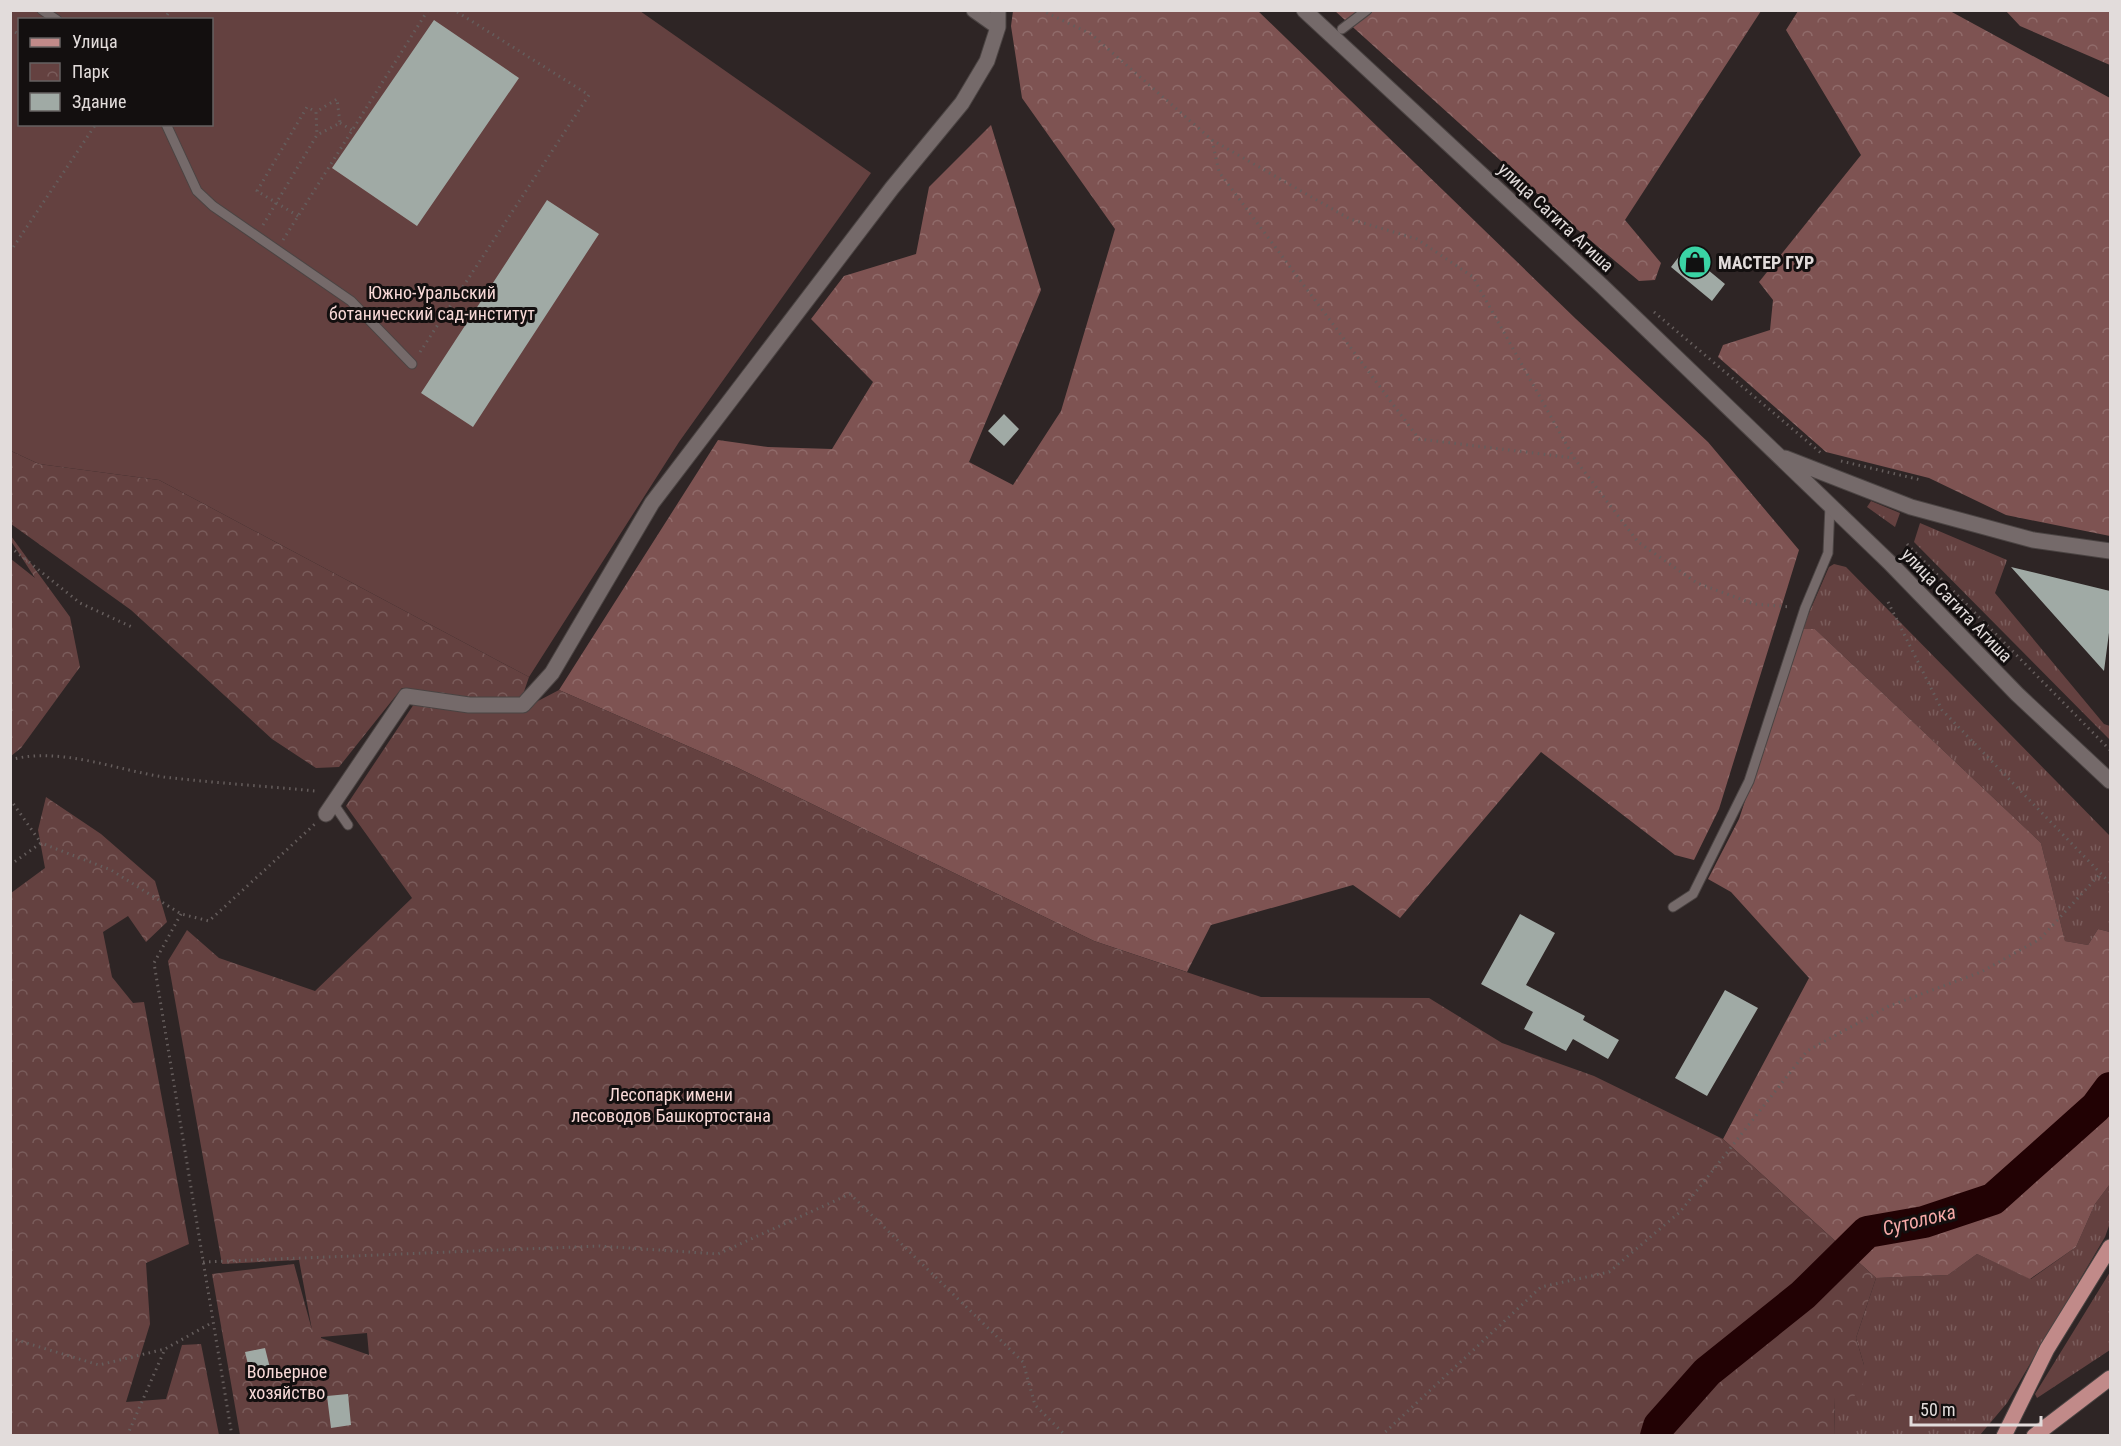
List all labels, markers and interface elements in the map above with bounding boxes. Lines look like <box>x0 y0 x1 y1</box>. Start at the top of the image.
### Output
legend <box>18 18 213 126</box>
text: Улица <box>72 31 118 52</box>
text: Парк <box>72 61 110 82</box>
text: Здание <box>72 91 126 112</box>
street label: улица Сагита Агиша <box>1494 158 1618 276</box>
shop icon: МАСТЕР ГУР <box>1677 244 1713 280</box>
place label: МАСТЕР ГУР <box>1718 252 1814 273</box>
park label: Южно-Уральский ботанический сад-институт <box>329 282 535 324</box>
street label: улица Сагита Агиша <box>1897 544 2017 666</box>
park label: Лесопарк имени лесоводов Башкортостана <box>571 1084 771 1126</box>
water label: Сутолока <box>1880 1199 1958 1241</box>
park label: Вольерное хозяйство <box>247 1361 327 1403</box>
scale bar <box>1911 1389 2042 1427</box>
text: 50 m <box>1920 1399 1955 1420</box>

